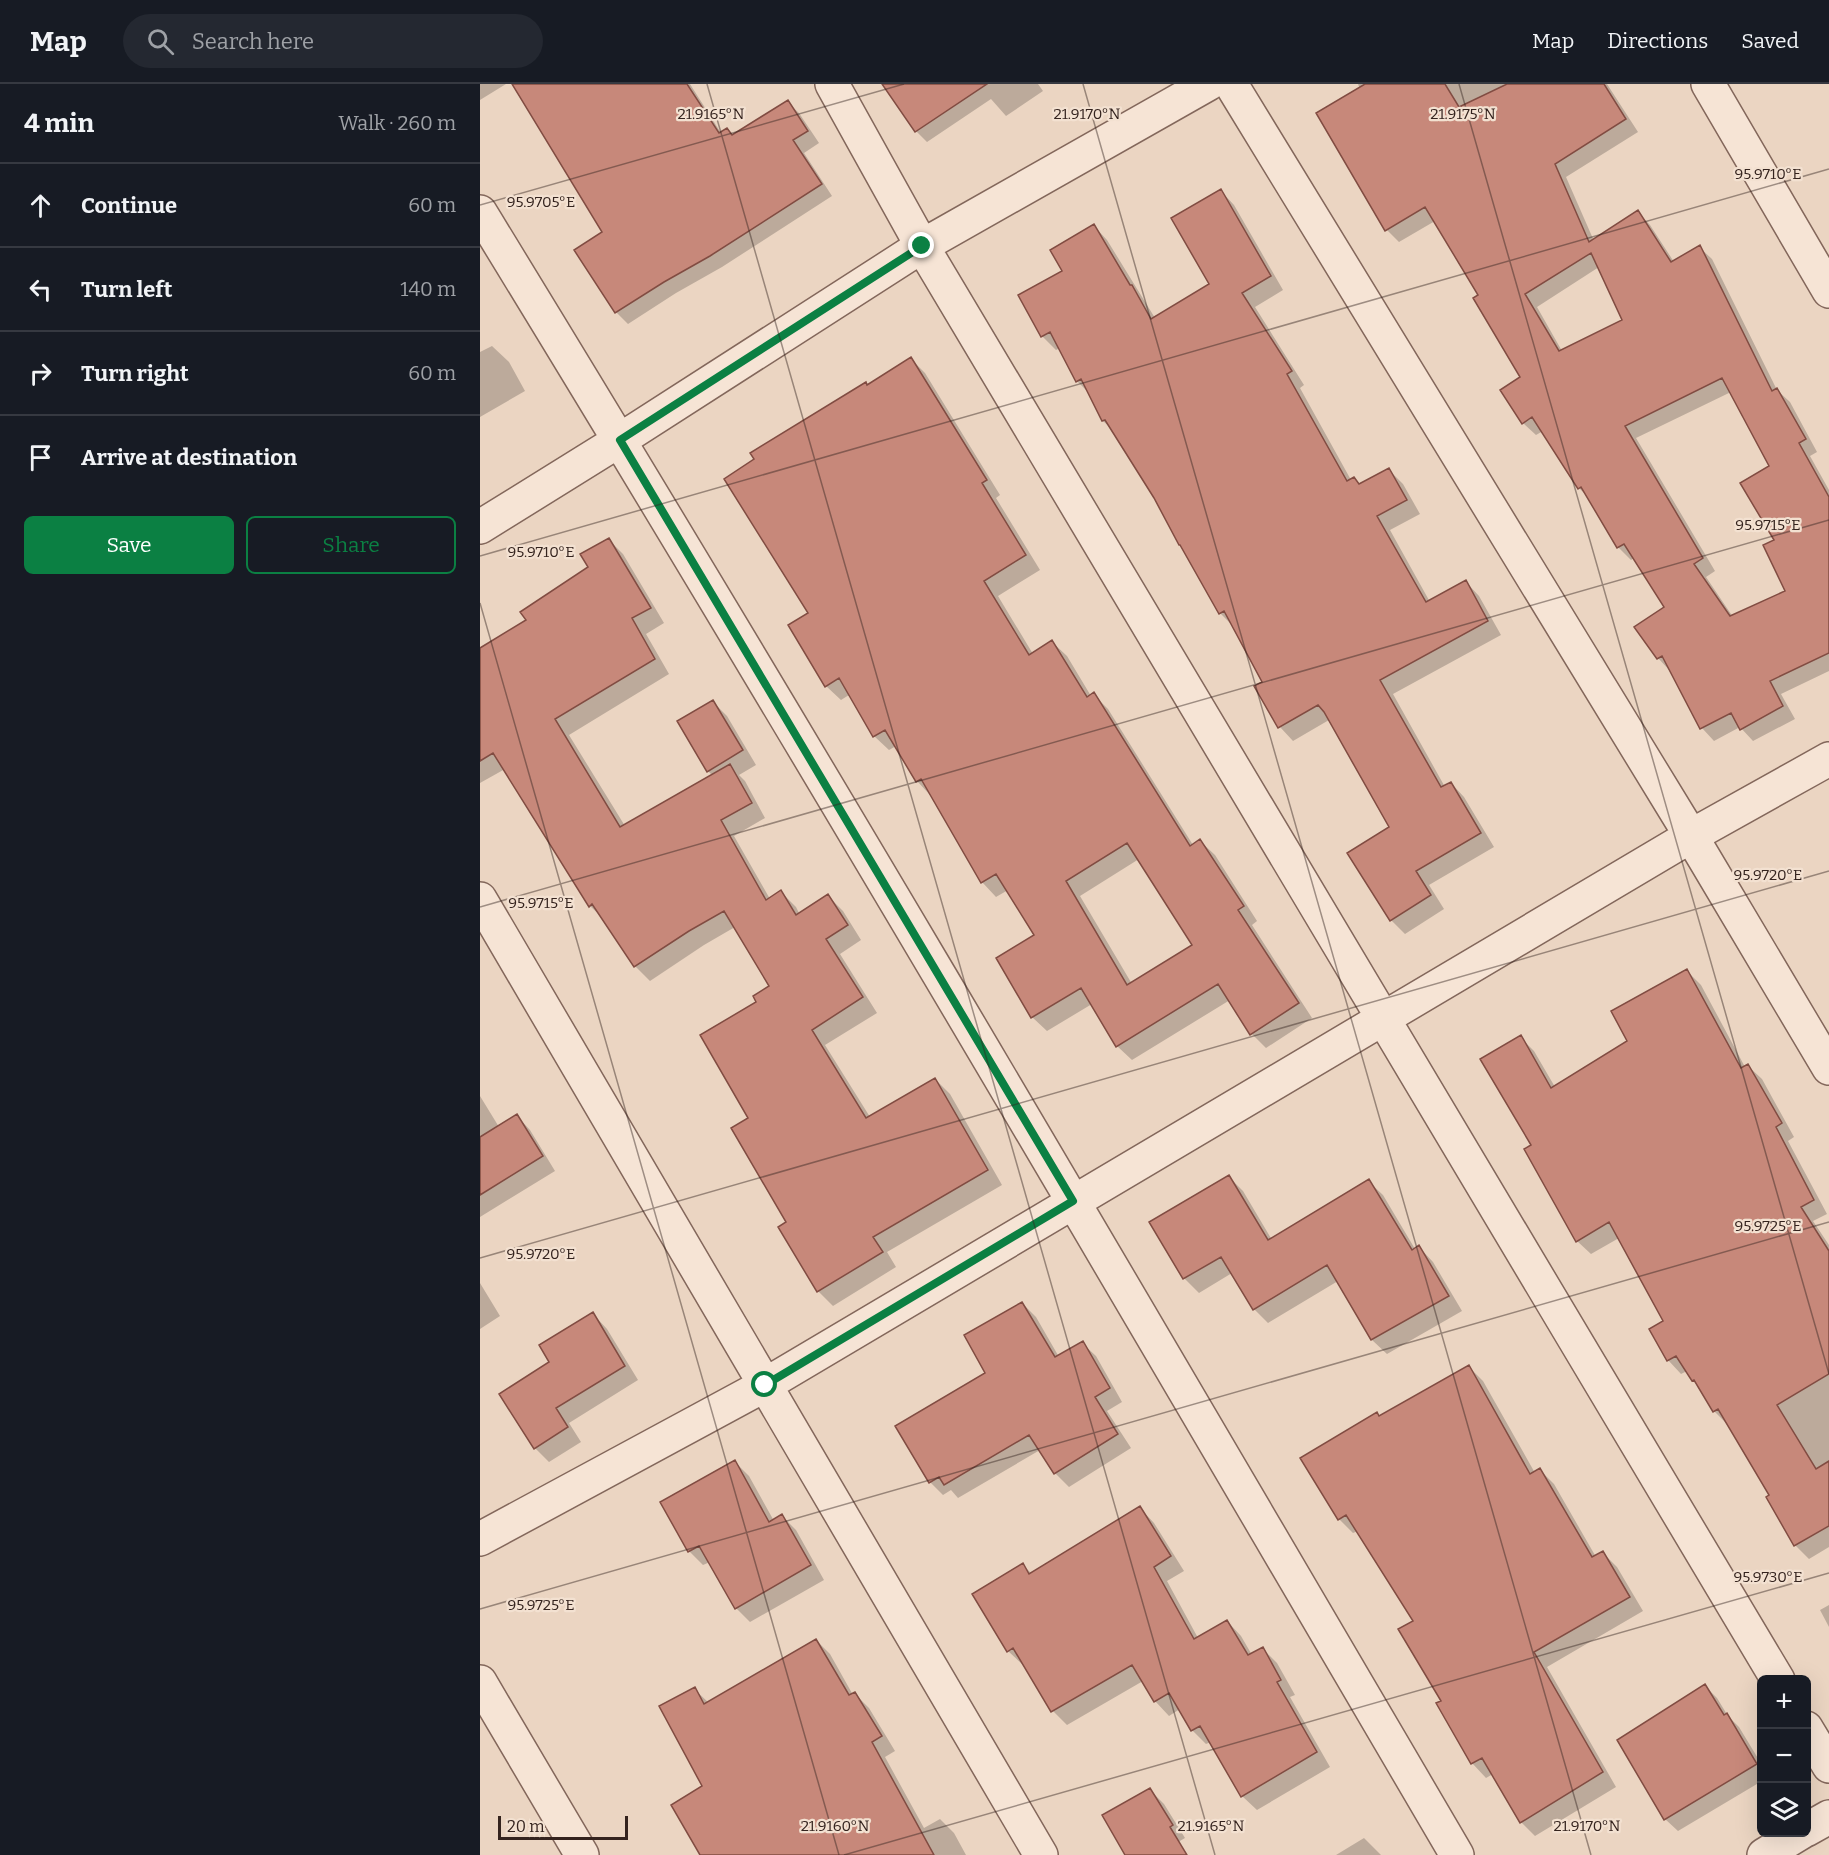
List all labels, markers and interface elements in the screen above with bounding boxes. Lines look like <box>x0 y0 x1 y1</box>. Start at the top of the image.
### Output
search box <box>123 14 543 68</box>
text: Map <box>30 25 87 58</box>
icon: search <box>144 25 177 58</box>
text: Search here <box>192 28 314 55</box>
text: Map <box>1532 28 1574 54</box>
text: Directions <box>1607 28 1708 54</box>
text: Saved <box>1741 28 1799 54</box>
text: 21.9165°N <box>678 105 745 123</box>
text: 21.9170°N <box>1053 105 1121 123</box>
text: 21.9175°N <box>1430 105 1496 123</box>
text: 4 min <box>24 108 94 139</box>
text: Walk · 260 m <box>338 111 456 135</box>
text: 95.9710°E <box>1735 165 1801 183</box>
icon: ahead <box>24 189 57 222</box>
text: Continue <box>81 192 177 219</box>
text: 60 m <box>408 193 456 217</box>
text: 95.9705°E <box>507 193 575 211</box>
route end <box>908 232 934 258</box>
icon: left <box>24 273 57 306</box>
text: Turn left <box>81 276 173 303</box>
text: 140 m <box>400 277 456 301</box>
icon: right <box>24 357 57 390</box>
text: Turn right <box>81 360 189 387</box>
text: 60 m <box>408 361 456 385</box>
icon: arrive <box>24 441 57 474</box>
text: Arrive at destination <box>81 444 297 471</box>
button: Save <box>24 516 234 574</box>
button: Share <box>246 516 456 574</box>
text: 95.9715°E <box>1735 516 1801 534</box>
text: 95.9710°E <box>508 543 574 561</box>
text: 95.9720°E <box>1734 866 1802 884</box>
text: 95.9715°E <box>508 894 574 912</box>
text: 95.9725°E <box>1734 1217 1802 1235</box>
text: 95.9720°E <box>507 1245 575 1263</box>
route start <box>751 1371 777 1397</box>
text: 95.9730°E <box>1733 1568 1803 1586</box>
text: 95.9725°E <box>507 1596 575 1614</box>
map controls <box>1757 1675 1811 1837</box>
button: + <box>1757 1675 1811 1729</box>
button: − <box>1757 1729 1811 1783</box>
button: layers <box>1757 1783 1811 1837</box>
scale bar <box>498 1813 628 1840</box>
text: 20 m <box>507 1817 544 1836</box>
text: 21.9160°N <box>801 1817 869 1835</box>
text: 21.9165°N <box>1178 1817 1245 1835</box>
text: 21.9170°N <box>1553 1817 1621 1835</box>

